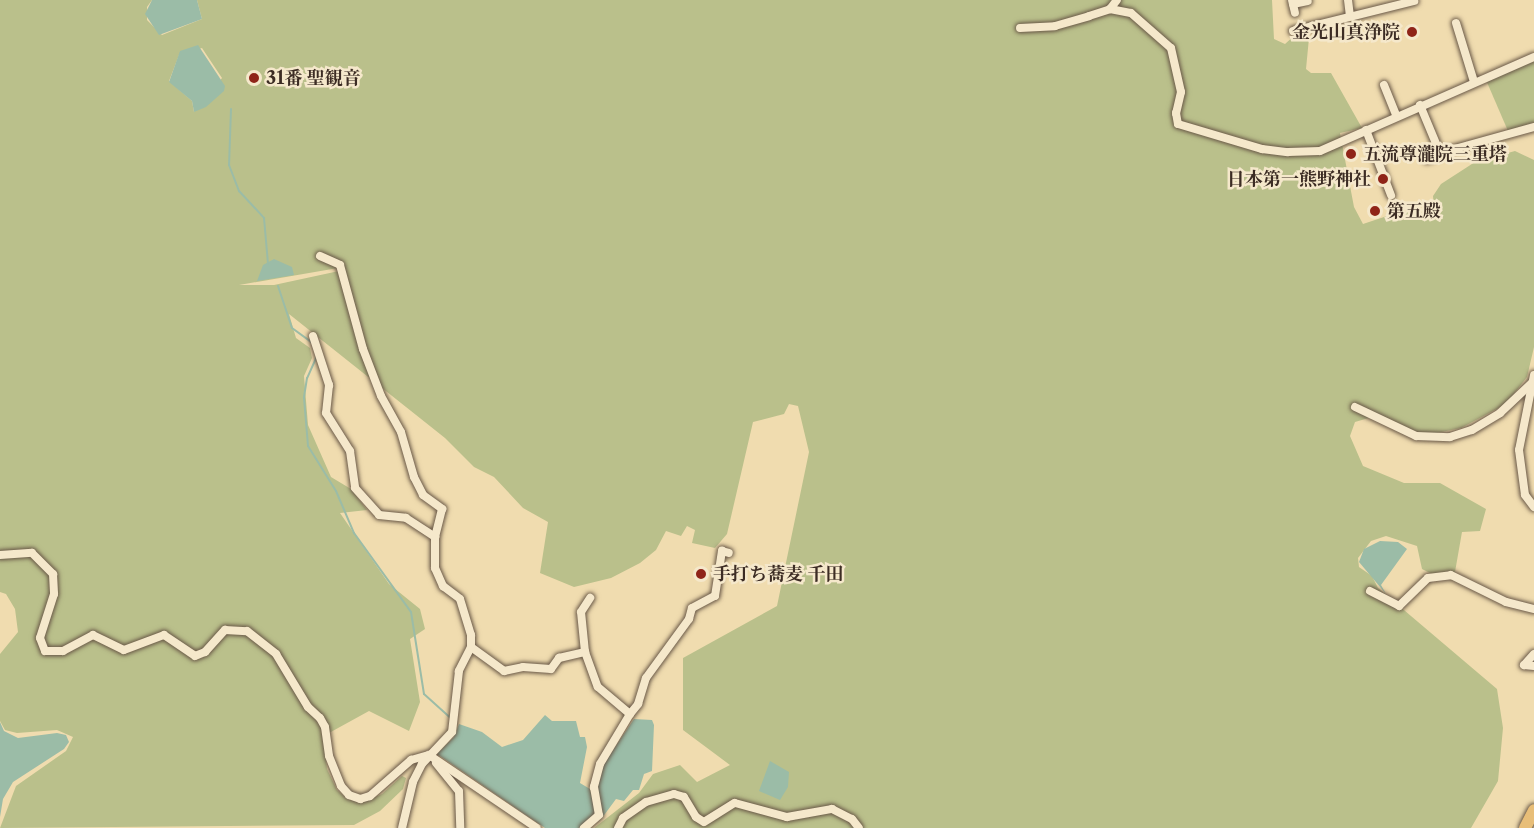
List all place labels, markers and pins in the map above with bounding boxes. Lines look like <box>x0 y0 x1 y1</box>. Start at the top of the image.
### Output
place label: 金光山真浄院 <box>1292 21 1400 43</box>
marker: 金光山真浄院 <box>1405 25 1419 39</box>
place label: 31番 聖観音 <box>266 67 361 89</box>
marker: 31番 聖観音 <box>247 71 261 85</box>
place label: 五流尊瀧院三重塔 <box>1363 143 1507 165</box>
marker: 五流尊瀧院三重塔 <box>1344 147 1358 161</box>
place label: 日本第一熊野神社 <box>1227 168 1371 190</box>
marker: 日本第一熊野神社 <box>1376 172 1390 186</box>
place label: 第五殿 <box>1387 200 1441 222</box>
marker: 第五殿 <box>1368 204 1382 218</box>
place label: 手打ち蕎麦 千田 <box>713 563 844 585</box>
marker: 手打ち蕎麦 千田 <box>694 567 708 581</box>

